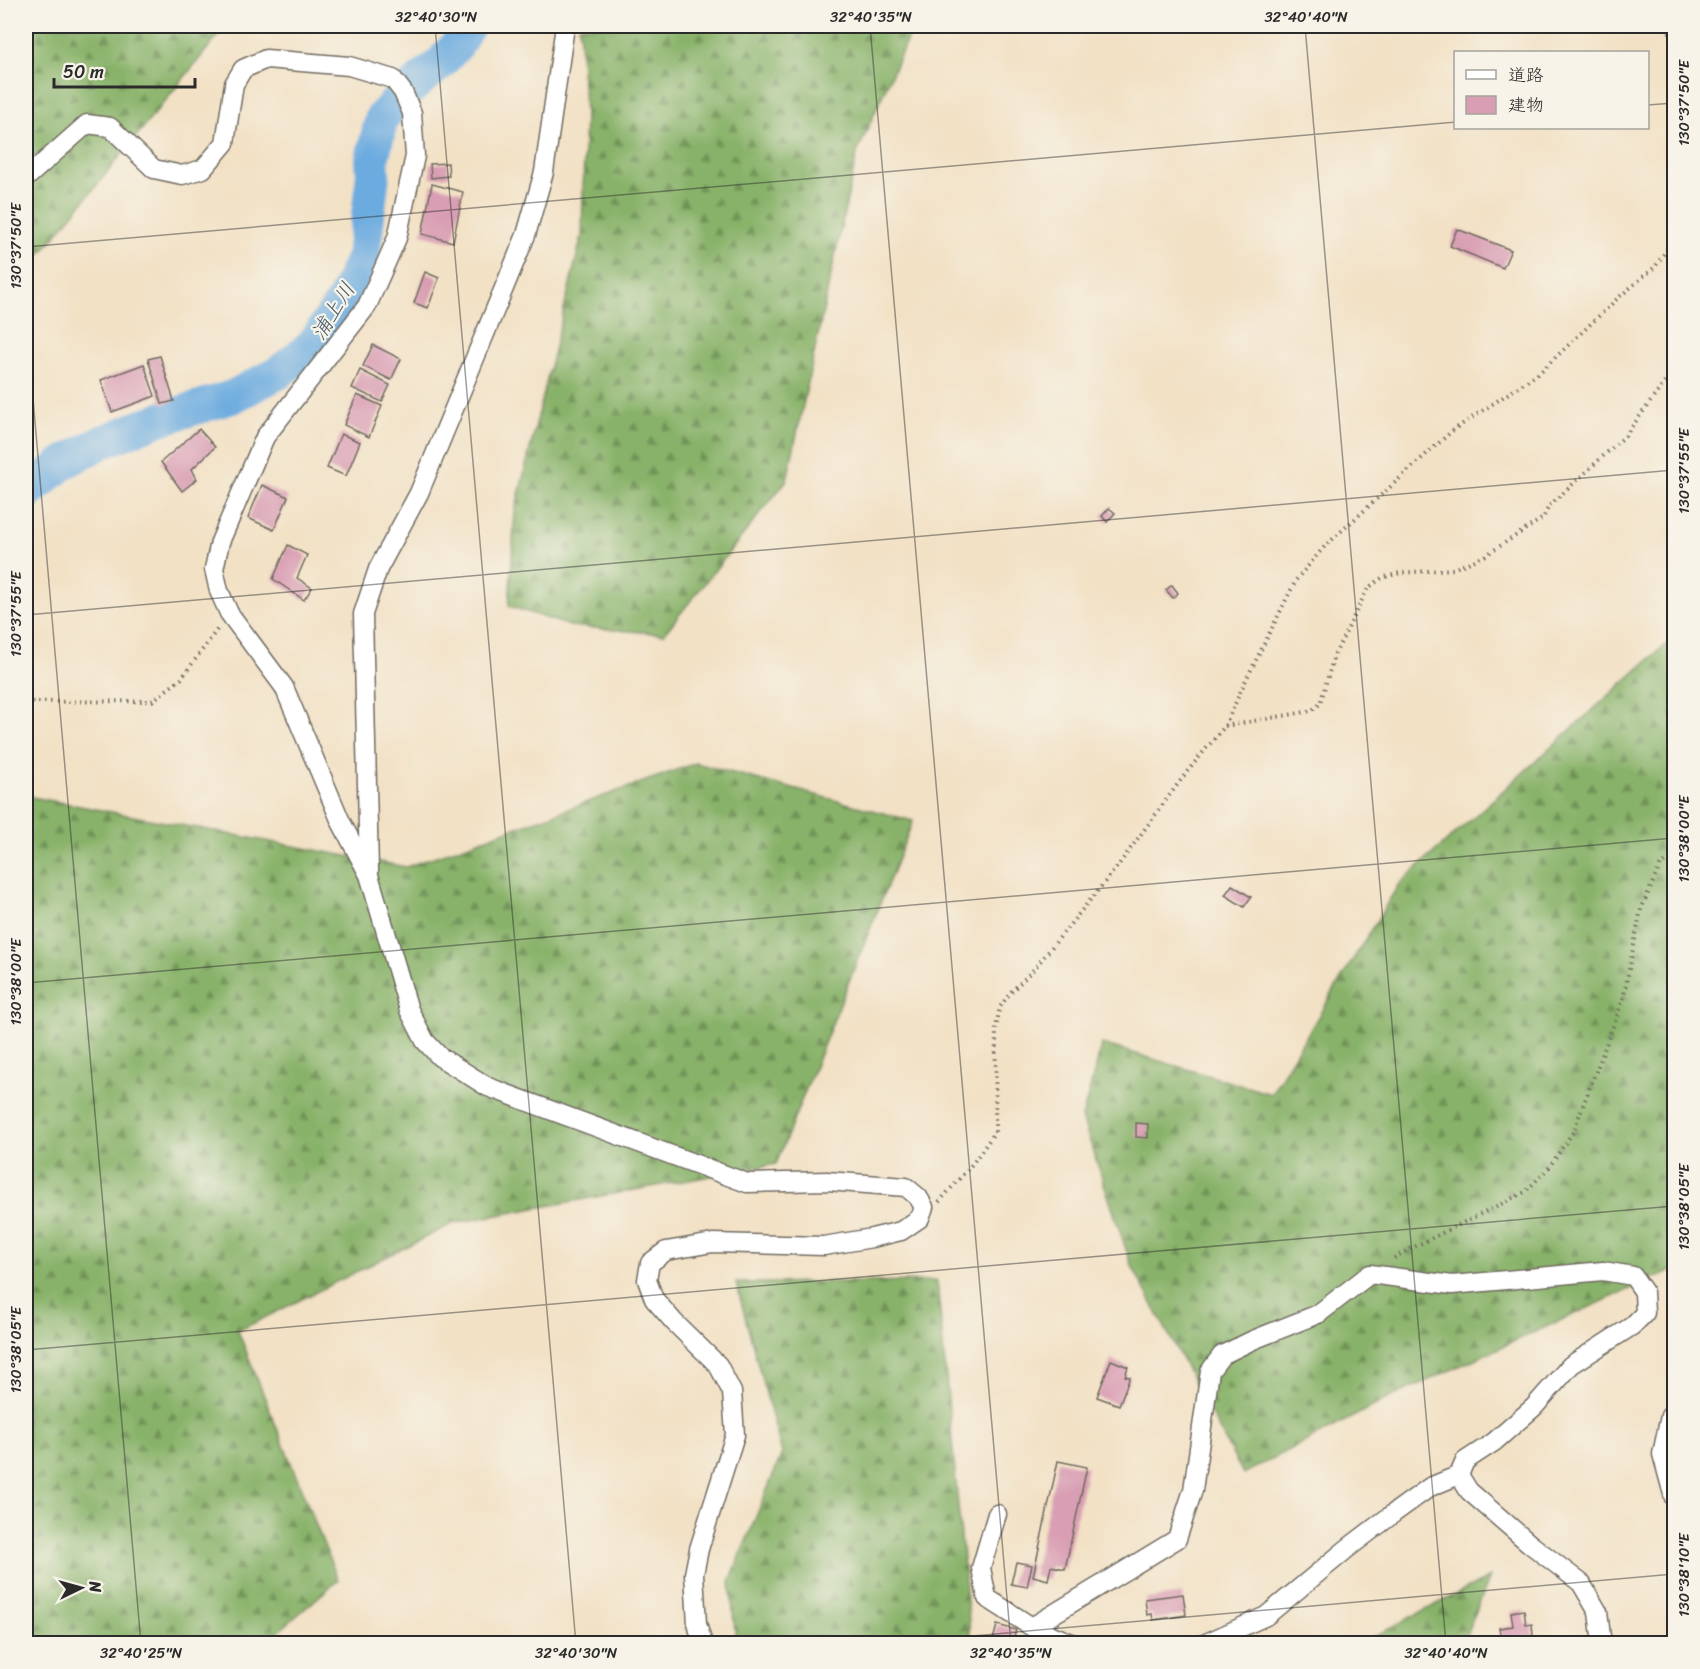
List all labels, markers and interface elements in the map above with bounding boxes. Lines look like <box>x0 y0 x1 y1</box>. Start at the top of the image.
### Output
text: 32°40'30"N <box>395 4 478 30</box>
text: 32°40'35"N <box>830 4 912 30</box>
text: 32°40'40"N <box>1264 4 1348 30</box>
scale bar <box>54 51 195 89</box>
legend <box>1454 51 1649 129</box>
text: 50 m <box>63 56 104 88</box>
text: 130°37'50"E <box>1671 58 1697 146</box>
text: 道路 <box>1508 59 1544 91</box>
text: 建物 <box>1508 89 1544 121</box>
text: 130°37'50"E <box>3 201 29 289</box>
water label: 浦上川 <box>300 274 366 348</box>
text: 130°37'55"E <box>1671 426 1697 514</box>
text: 130°37'55"E <box>3 569 29 657</box>
text: 130°38'00"E <box>1671 794 1697 882</box>
text: 130°38'00"E <box>3 937 29 1025</box>
text: 130°38'05"E <box>1671 1162 1697 1250</box>
text: 130°38'05"E <box>3 1305 29 1393</box>
text: 130°38'10"E <box>1671 1531 1697 1617</box>
north arrow <box>51 1558 111 1618</box>
text: N <box>80 1579 110 1594</box>
text: 32°40'25"N <box>100 1640 183 1666</box>
text: 32°40'30"N <box>535 1640 618 1666</box>
text: 32°40'35"N <box>970 1640 1052 1666</box>
text: 32°40'40"N <box>1404 1640 1488 1666</box>

